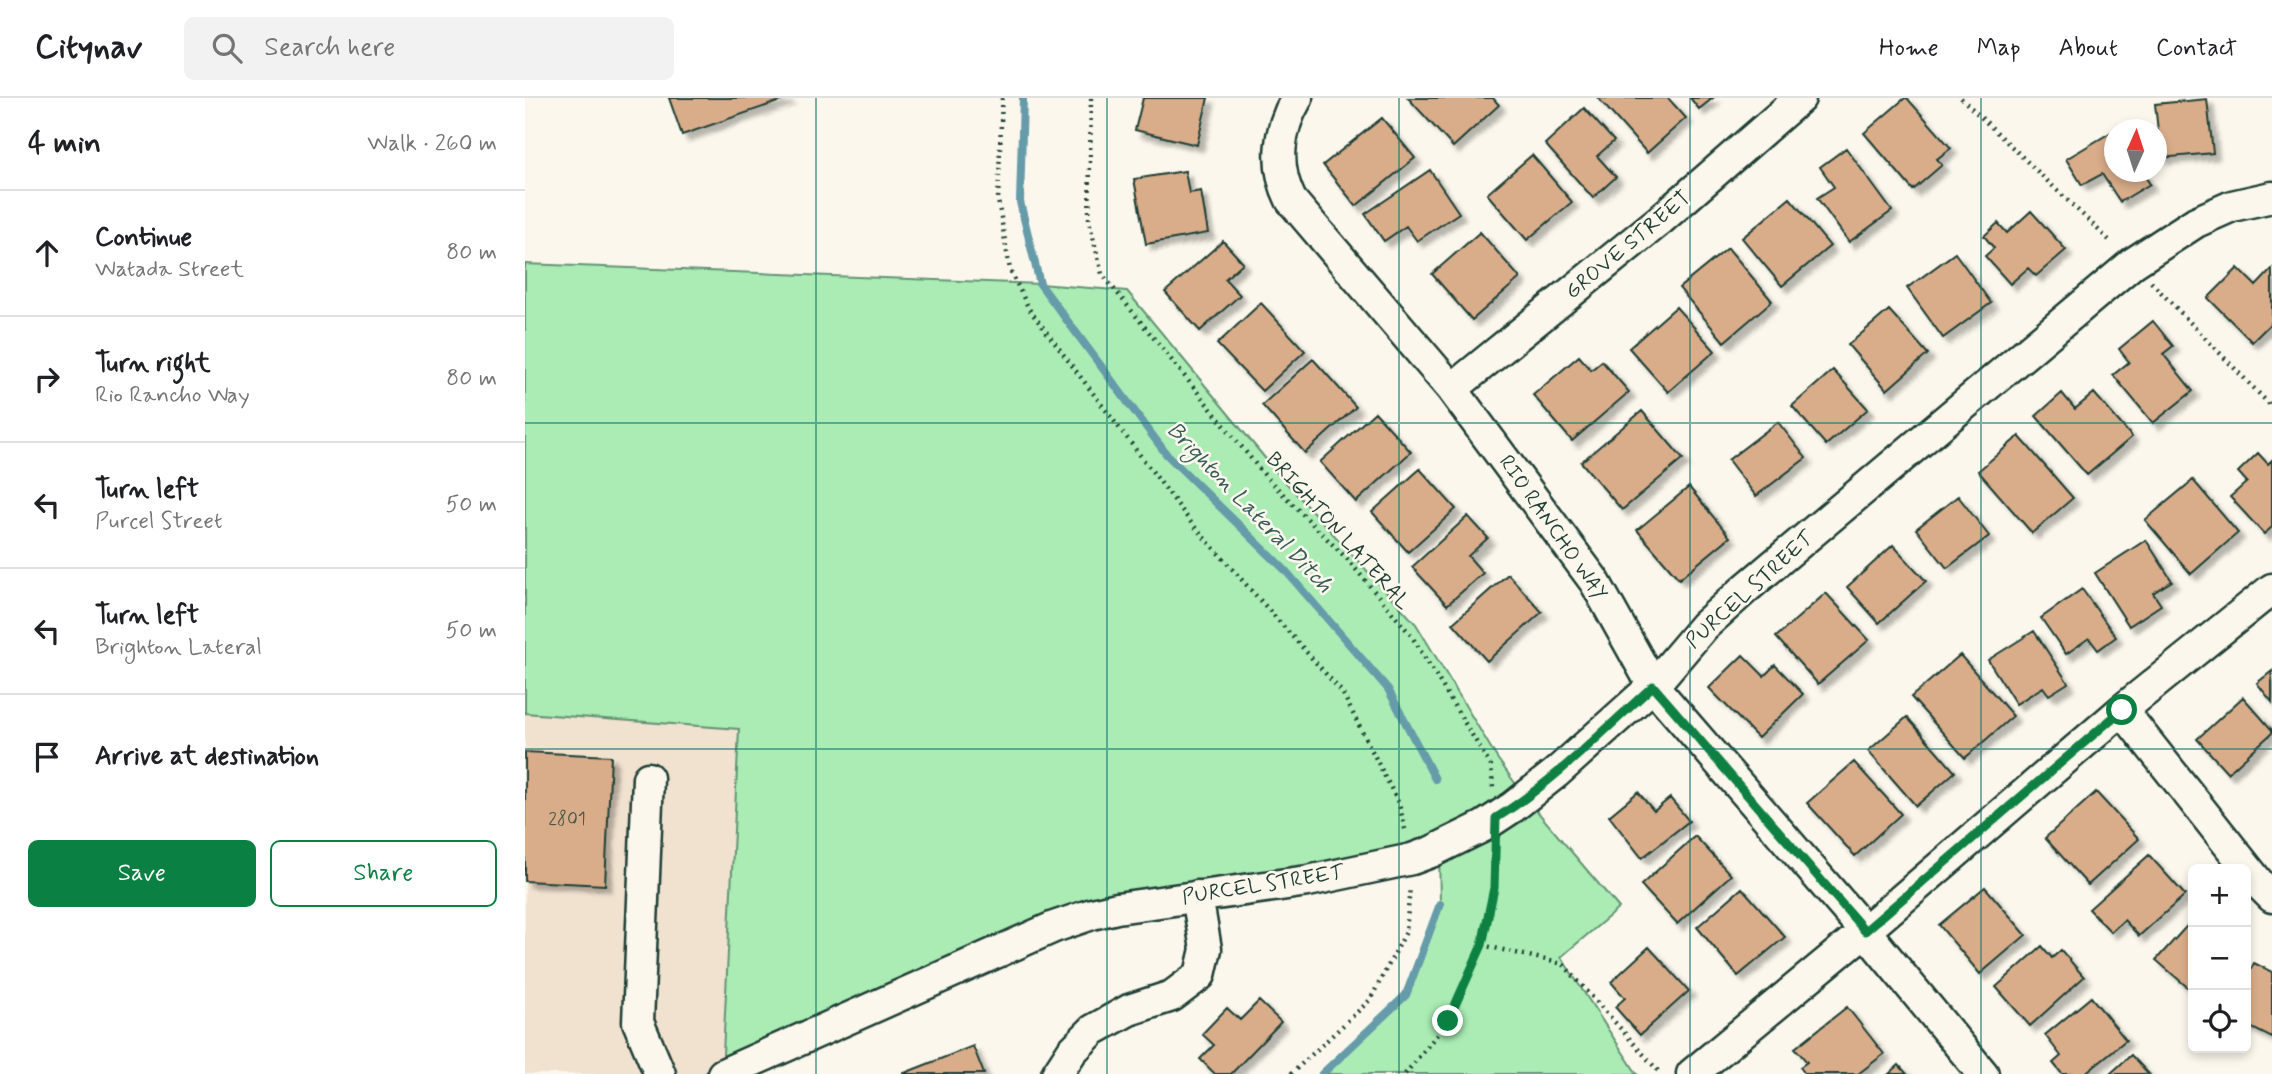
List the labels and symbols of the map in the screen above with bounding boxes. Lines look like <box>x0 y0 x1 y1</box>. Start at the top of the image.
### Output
north arrow <box>2104 119 2167 182</box>
street label: GROVE STREET <box>1559 184 1697 306</box>
water label: Brighton Lateral Ditch <box>1158 416 1339 601</box>
street label: BRIGHTON LATERAL <box>1259 446 1417 616</box>
street label: RIO RANCHO WAY <box>1492 450 1614 607</box>
street label: PURCEL STREET <box>1680 524 1821 655</box>
route start <box>2106 694 2137 725</box>
house number: 2801 <box>548 807 586 831</box>
street label: PURCEL STREET <box>1180 858 1347 912</box>
route end <box>1432 1005 1463 1036</box>

